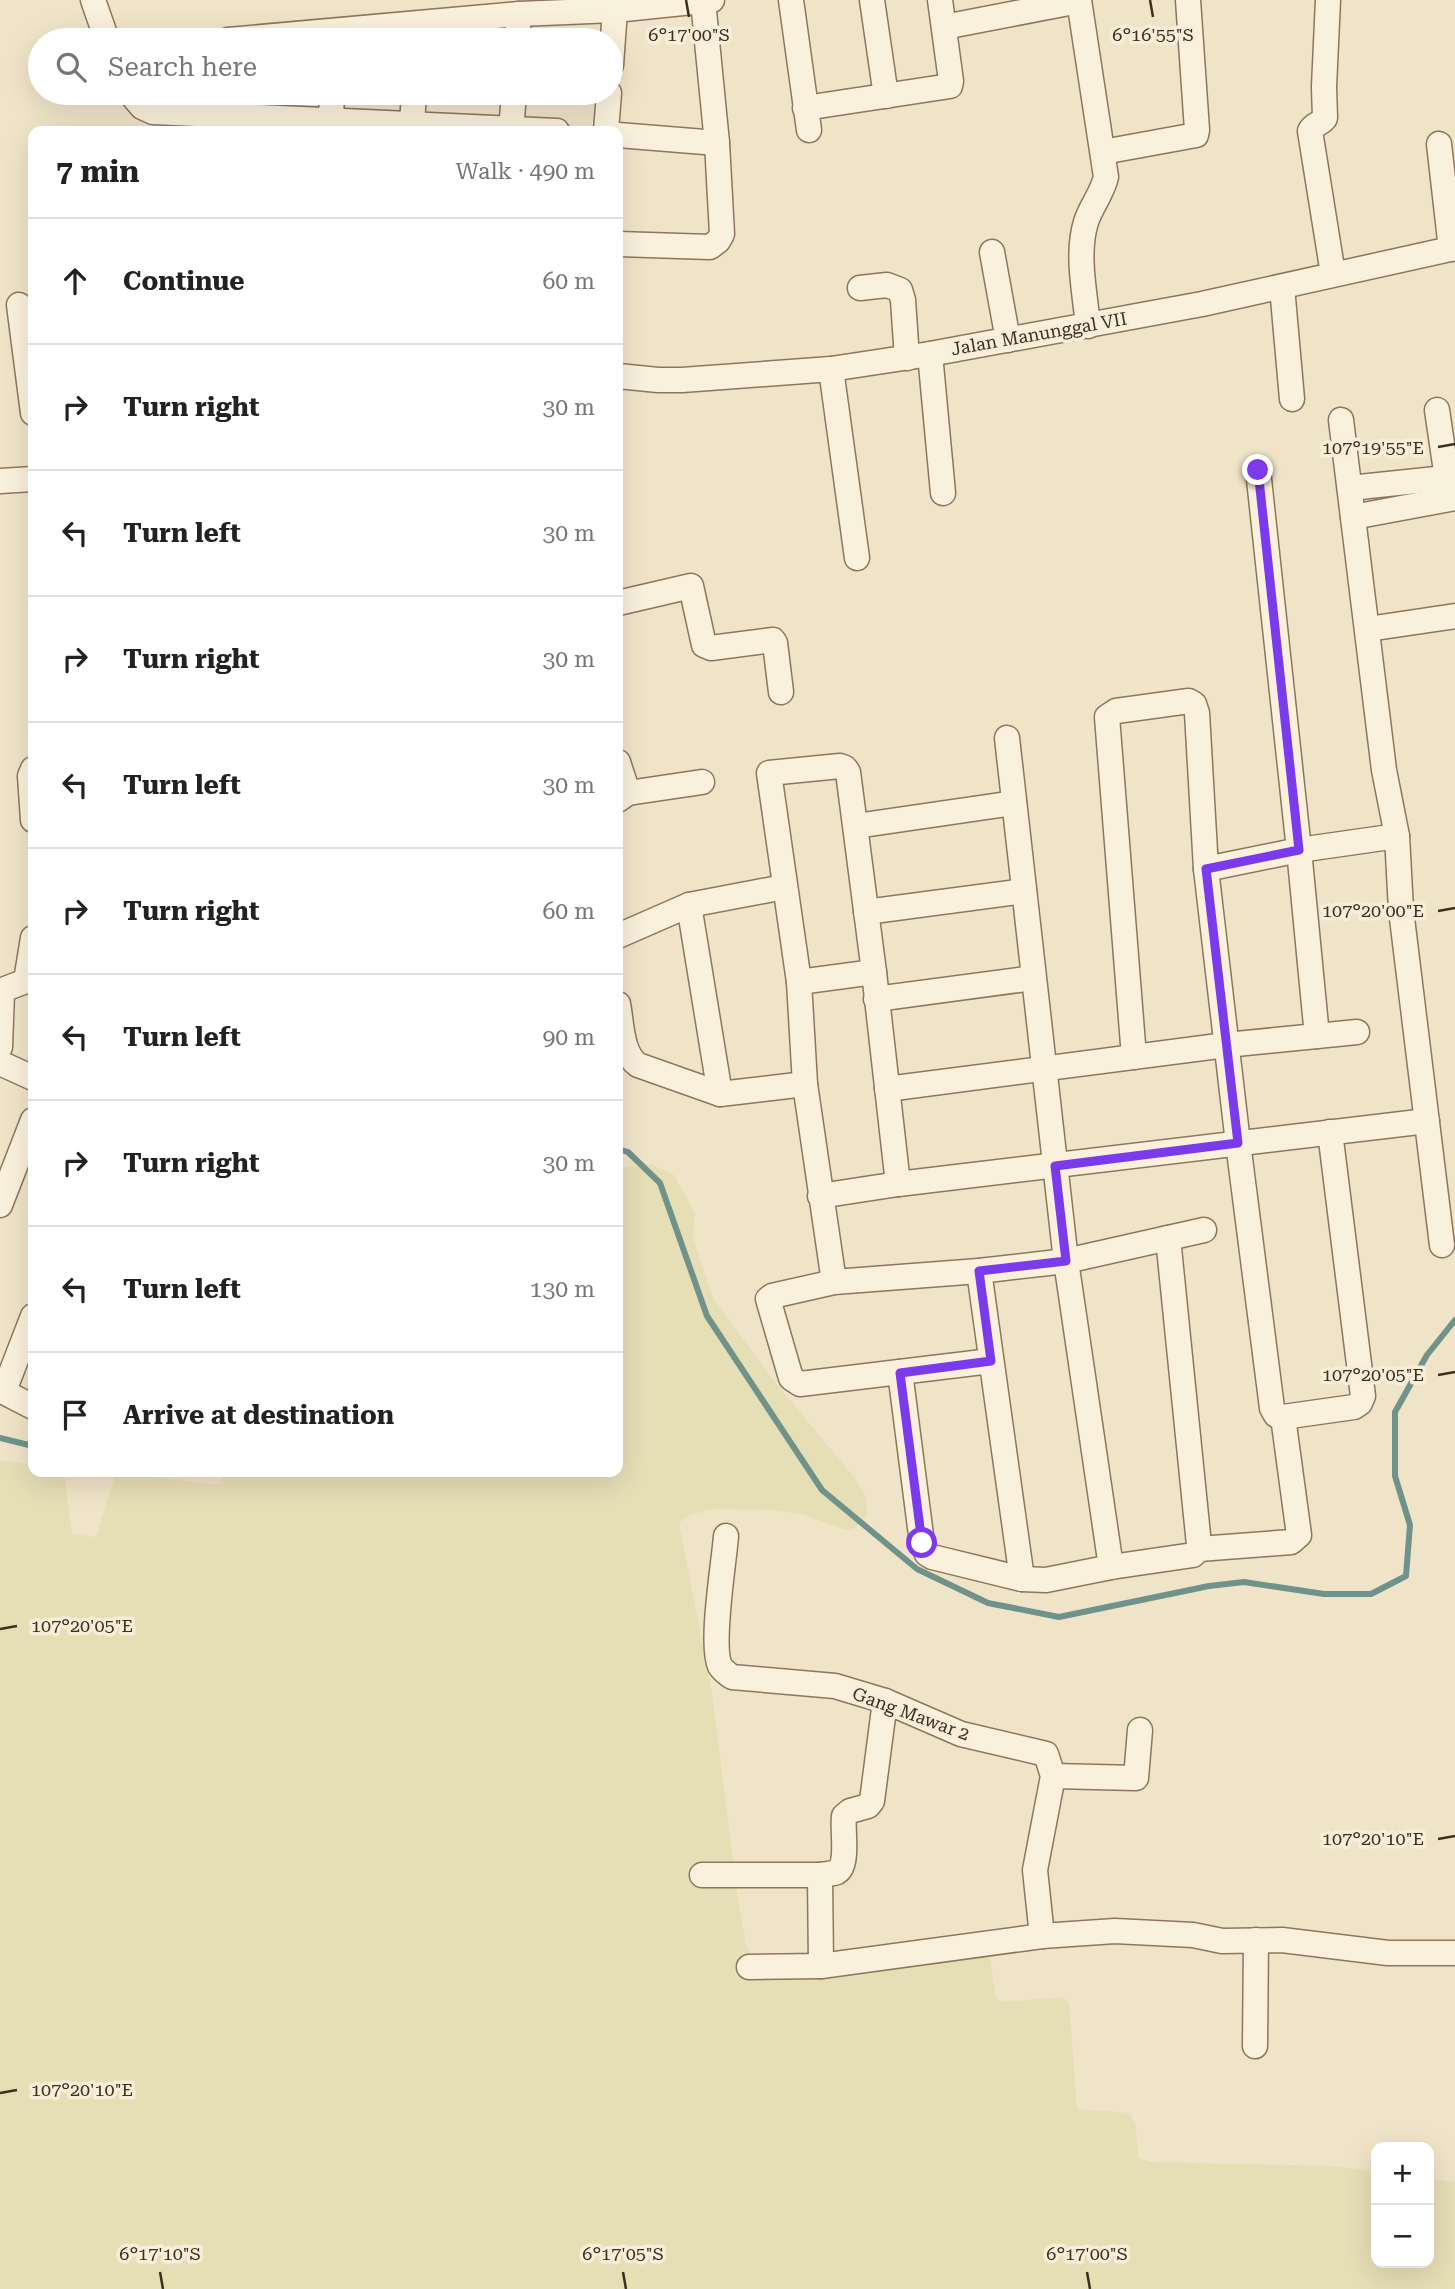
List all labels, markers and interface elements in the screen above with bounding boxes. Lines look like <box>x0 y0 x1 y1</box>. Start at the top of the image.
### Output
text: 6°17'00"S <box>648 24 730 45</box>
text: 6°16'55"S <box>1112 24 1194 45</box>
search box <box>28 28 623 105</box>
icon: search <box>52 48 90 86</box>
text: Search here <box>108 52 257 82</box>
text: 7 min <box>56 154 139 189</box>
text: Walk · 490 m <box>456 158 595 185</box>
icon: ahead <box>56 262 94 300</box>
text: Continue <box>123 266 245 296</box>
text: 60 m <box>542 268 595 295</box>
street label: Jalan Manunggal VII <box>949 308 1129 359</box>
icon: right <box>56 388 94 426</box>
text: Turn right <box>123 392 259 422</box>
text: 30 m <box>542 394 595 421</box>
text: 107°19'55"E <box>1322 437 1424 458</box>
route end <box>1242 454 1273 485</box>
icon: left <box>56 514 94 552</box>
text: Turn left <box>123 518 241 548</box>
text: 30 m <box>542 520 595 547</box>
icon: right <box>56 640 94 678</box>
text: Turn right <box>123 644 259 674</box>
text: 30 m <box>542 646 595 673</box>
icon: left <box>56 766 94 804</box>
text: Turn left <box>123 770 241 800</box>
text: 30 m <box>542 772 595 799</box>
icon: right <box>56 892 94 930</box>
text: Turn right <box>123 896 259 926</box>
text: 60 m <box>542 898 595 925</box>
text: 107°20'00"E <box>1322 900 1424 921</box>
icon: left <box>56 1018 94 1056</box>
text: Turn left <box>123 1022 241 1052</box>
text: 90 m <box>542 1024 595 1051</box>
icon: right <box>56 1144 94 1182</box>
text: Turn right <box>123 1148 259 1178</box>
text: 30 m <box>542 1150 595 1177</box>
icon: left <box>56 1270 94 1308</box>
text: Turn left <box>123 1274 241 1304</box>
text: 130 m <box>530 1276 595 1303</box>
text: 107°20'05"E <box>1322 1364 1424 1385</box>
icon: arrive <box>56 1396 94 1434</box>
text: Arrive at destination <box>123 1400 394 1430</box>
route start <box>906 1527 937 1558</box>
text: 107°20'05"E <box>31 1615 133 1636</box>
street label: Gang Mawar 2 <box>850 1683 973 1744</box>
text: 107°20'10"E <box>1322 1828 1424 1849</box>
text: 107°20'10"E <box>31 2079 133 2100</box>
map controls <box>1371 2142 1434 2268</box>
button: + <box>1371 2142 1434 2205</box>
button: − <box>1371 2205 1434 2268</box>
text: 6°17'10"S <box>119 2243 201 2264</box>
text: 6°17'05"S <box>582 2243 664 2264</box>
text: 6°17'00"S <box>1046 2243 1128 2264</box>

